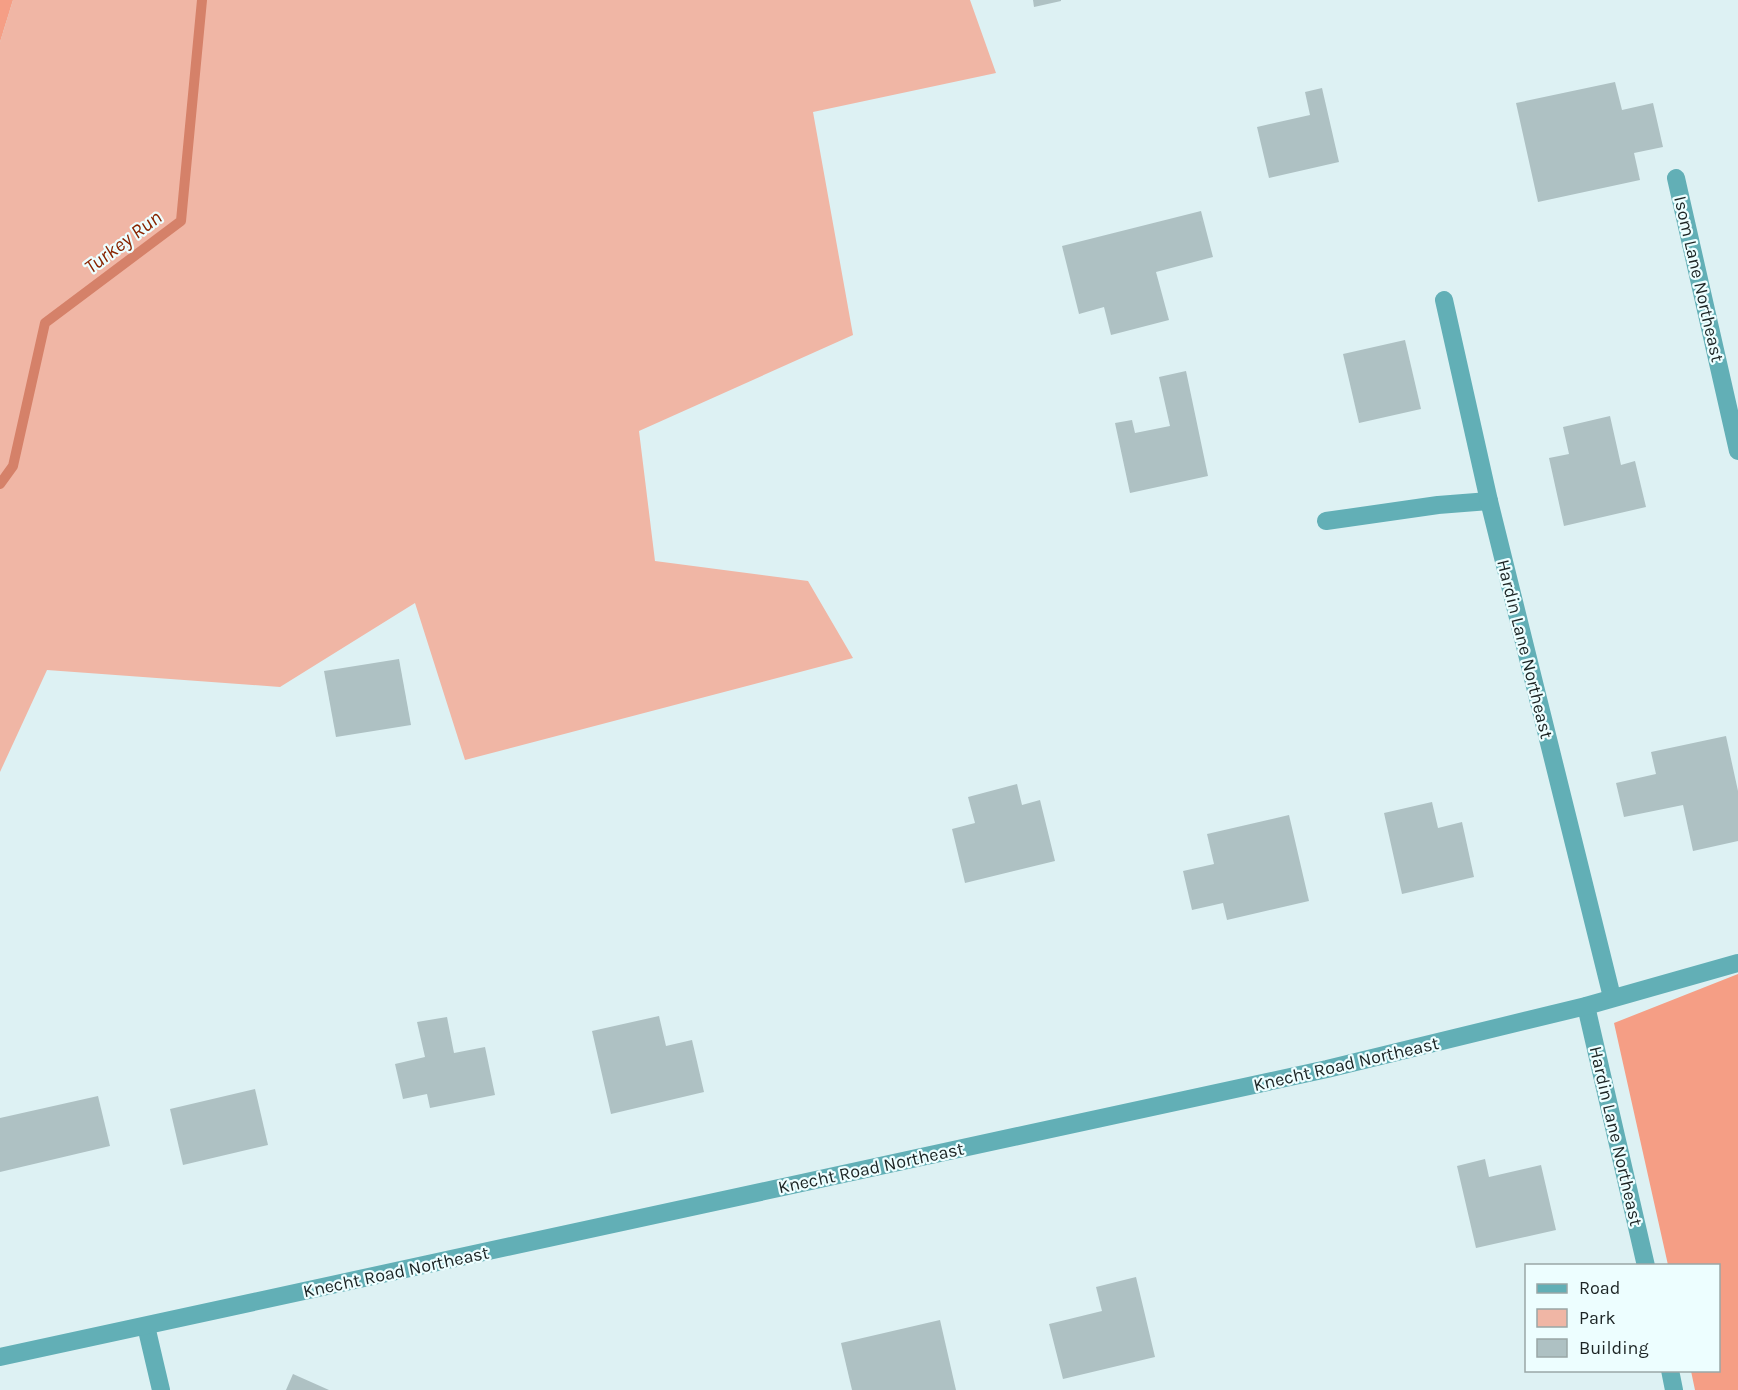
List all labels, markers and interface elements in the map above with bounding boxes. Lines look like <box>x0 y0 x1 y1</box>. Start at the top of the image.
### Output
street label: Isom Lane Northeast <box>1669 194 1729 364</box>
water label: Turkey Run <box>80 206 166 278</box>
street label: Hardin Lane Northeast <box>1492 557 1558 741</box>
street label: Knecht Road Northeast <box>1251 1032 1441 1096</box>
street label: Hardin Lane Northeast <box>1585 1044 1647 1228</box>
street label: Knecht Road Northeast <box>776 1137 966 1198</box>
street label: Knecht Road Northeast <box>301 1241 491 1302</box>
legend <box>1525 1264 1720 1372</box>
text: Road <box>1579 1277 1620 1299</box>
text: Park <box>1579 1307 1616 1329</box>
text: Building <box>1579 1337 1649 1359</box>

